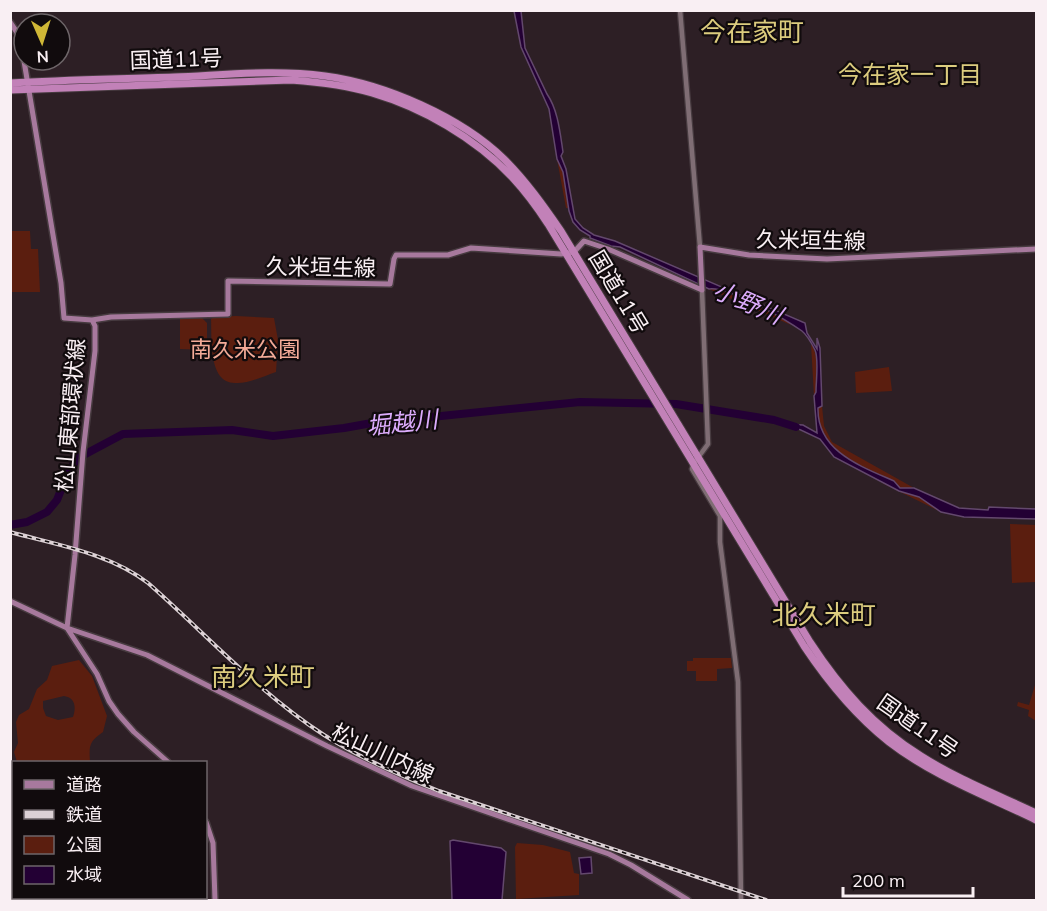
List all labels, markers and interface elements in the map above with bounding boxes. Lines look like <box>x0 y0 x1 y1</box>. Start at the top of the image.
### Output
north arrow <box>12 12 72 72</box>
district label: 今在家町 <box>700 15 804 48</box>
street label: 国道11号 <box>129 43 223 75</box>
text: N <box>36 47 49 67</box>
district label: 今在家一丁目 <box>838 59 982 89</box>
street label: 久米垣生線 <box>756 225 866 255</box>
street label: 国道11号 <box>583 245 655 339</box>
street label: 久米垣生線 <box>266 252 376 282</box>
water label: 小野川 <box>709 274 790 331</box>
park label: 南久米公園 <box>190 335 300 363</box>
street label: 松山東部環状線 <box>49 337 91 493</box>
water label: 堀越川 <box>365 403 442 441</box>
district label: 北久米町 <box>772 598 876 631</box>
district label: 南久米町 <box>211 660 315 693</box>
street label: 国道11号 <box>872 688 964 764</box>
street label: 松山川内線 <box>327 717 439 789</box>
legend <box>12 761 207 899</box>
text: 道路 <box>66 773 102 796</box>
text: 鉄道 <box>66 803 102 826</box>
text: 公園 <box>66 833 102 856</box>
scale bar <box>843 860 974 898</box>
text: 水域 <box>66 863 102 886</box>
text: 200 m <box>852 869 905 892</box>

